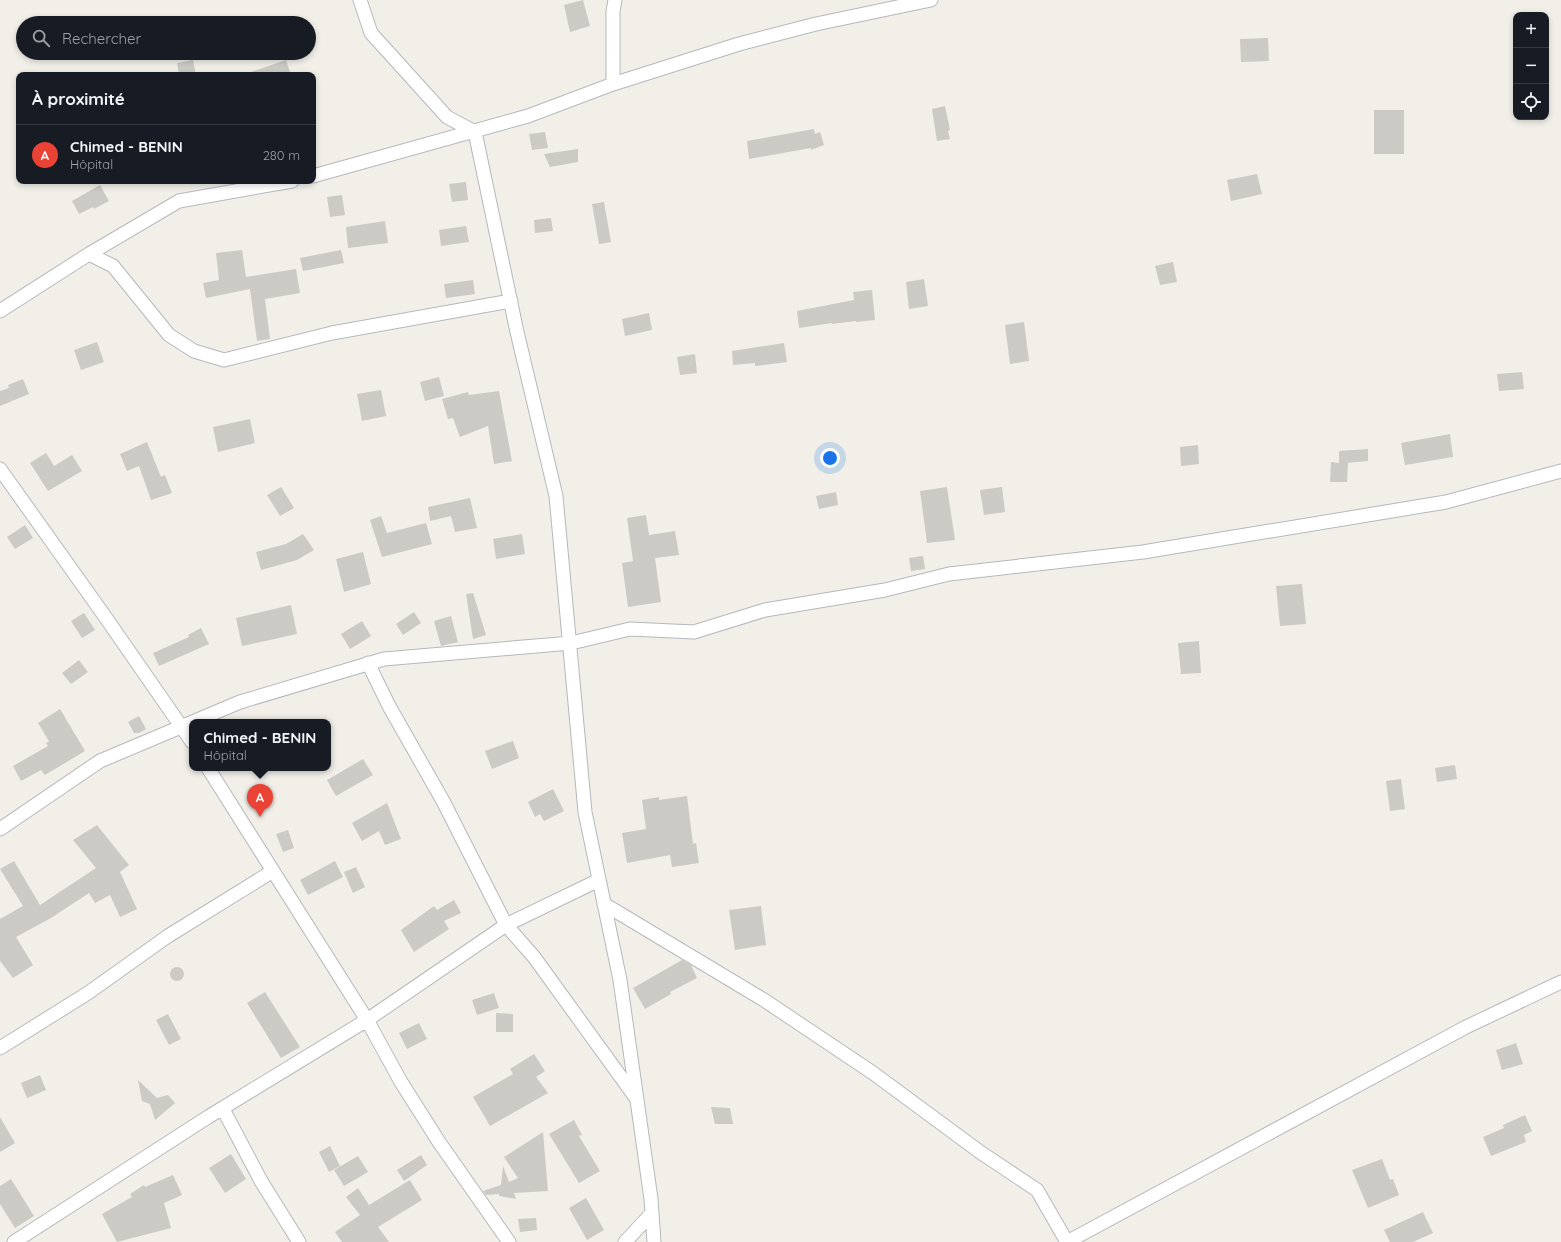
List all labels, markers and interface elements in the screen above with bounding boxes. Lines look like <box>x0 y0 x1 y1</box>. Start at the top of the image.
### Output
map controls <box>1513 12 1549 120</box>
button: + <box>1513 12 1549 48</box>
search box <box>16 16 316 60</box>
icon: search <box>30 27 52 49</box>
text: Rechercher <box>62 29 141 48</box>
button: − <box>1513 48 1549 84</box>
button: locate <box>1513 84 1549 120</box>
text: À proximité <box>32 88 125 109</box>
text: Chimed - BENIN <box>70 137 183 156</box>
text: A <box>41 147 49 163</box>
text: 280 m <box>263 147 300 163</box>
text: Hôpital <box>70 156 113 172</box>
your location <box>820 448 840 468</box>
popup <box>189 719 331 771</box>
text: Chimed - BENIN <box>204 728 316 747</box>
text: Hôpital <box>204 747 247 763</box>
pin: A <box>247 784 273 817</box>

